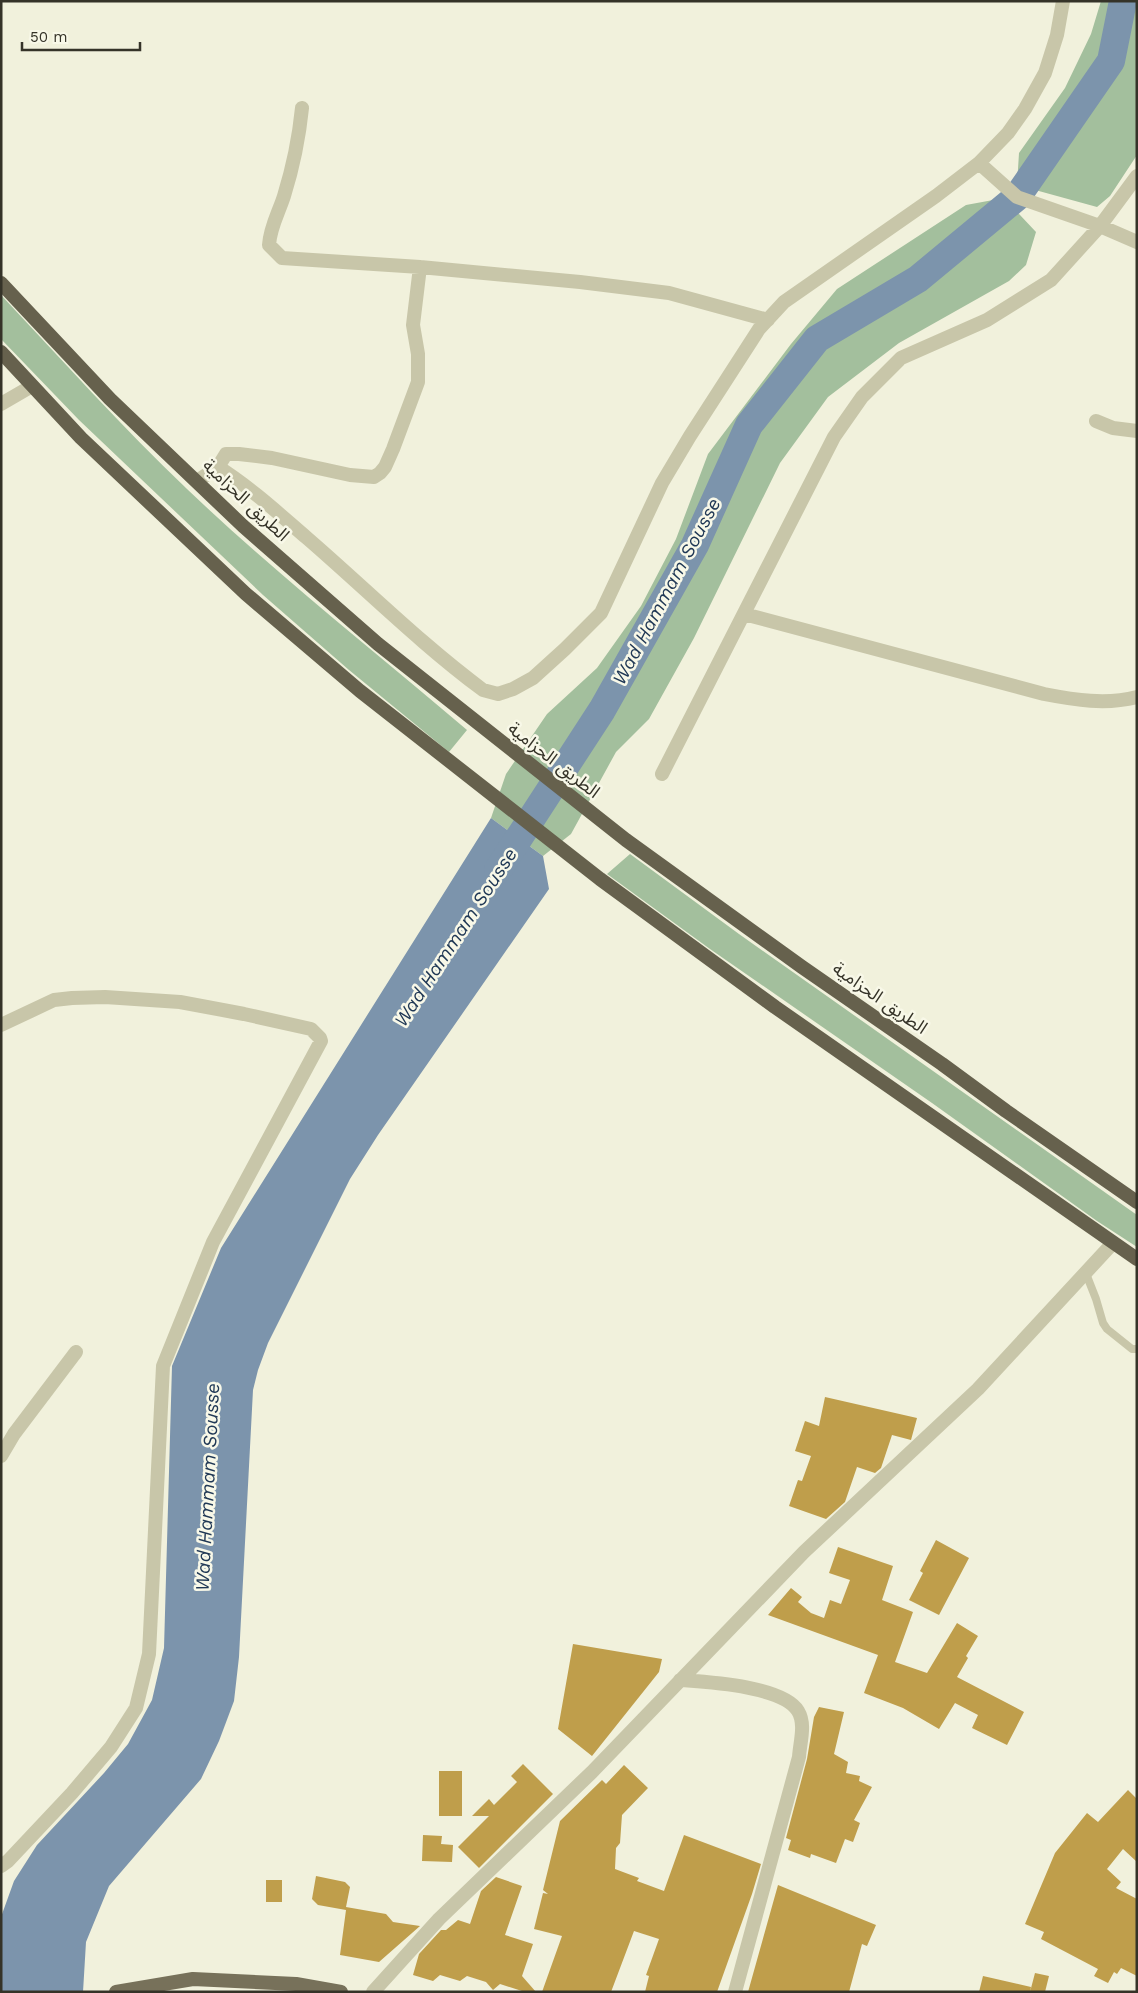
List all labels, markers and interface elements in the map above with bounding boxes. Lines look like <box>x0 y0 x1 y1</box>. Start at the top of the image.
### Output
scale bar <box>22 20 140 52</box>
text: 50 m <box>30 28 67 46</box>
street label: الطريق الحزامية <box>198 454 294 546</box>
water label: Wad Hammam Sousse <box>607 494 726 689</box>
street label: الطريق الحزامية <box>504 717 604 803</box>
water label: Wad Hammam Sousse <box>389 844 522 1031</box>
street label: الطريق الحزامية <box>828 957 932 1039</box>
water label: Wad Hammam Sousse <box>191 1382 224 1592</box>

